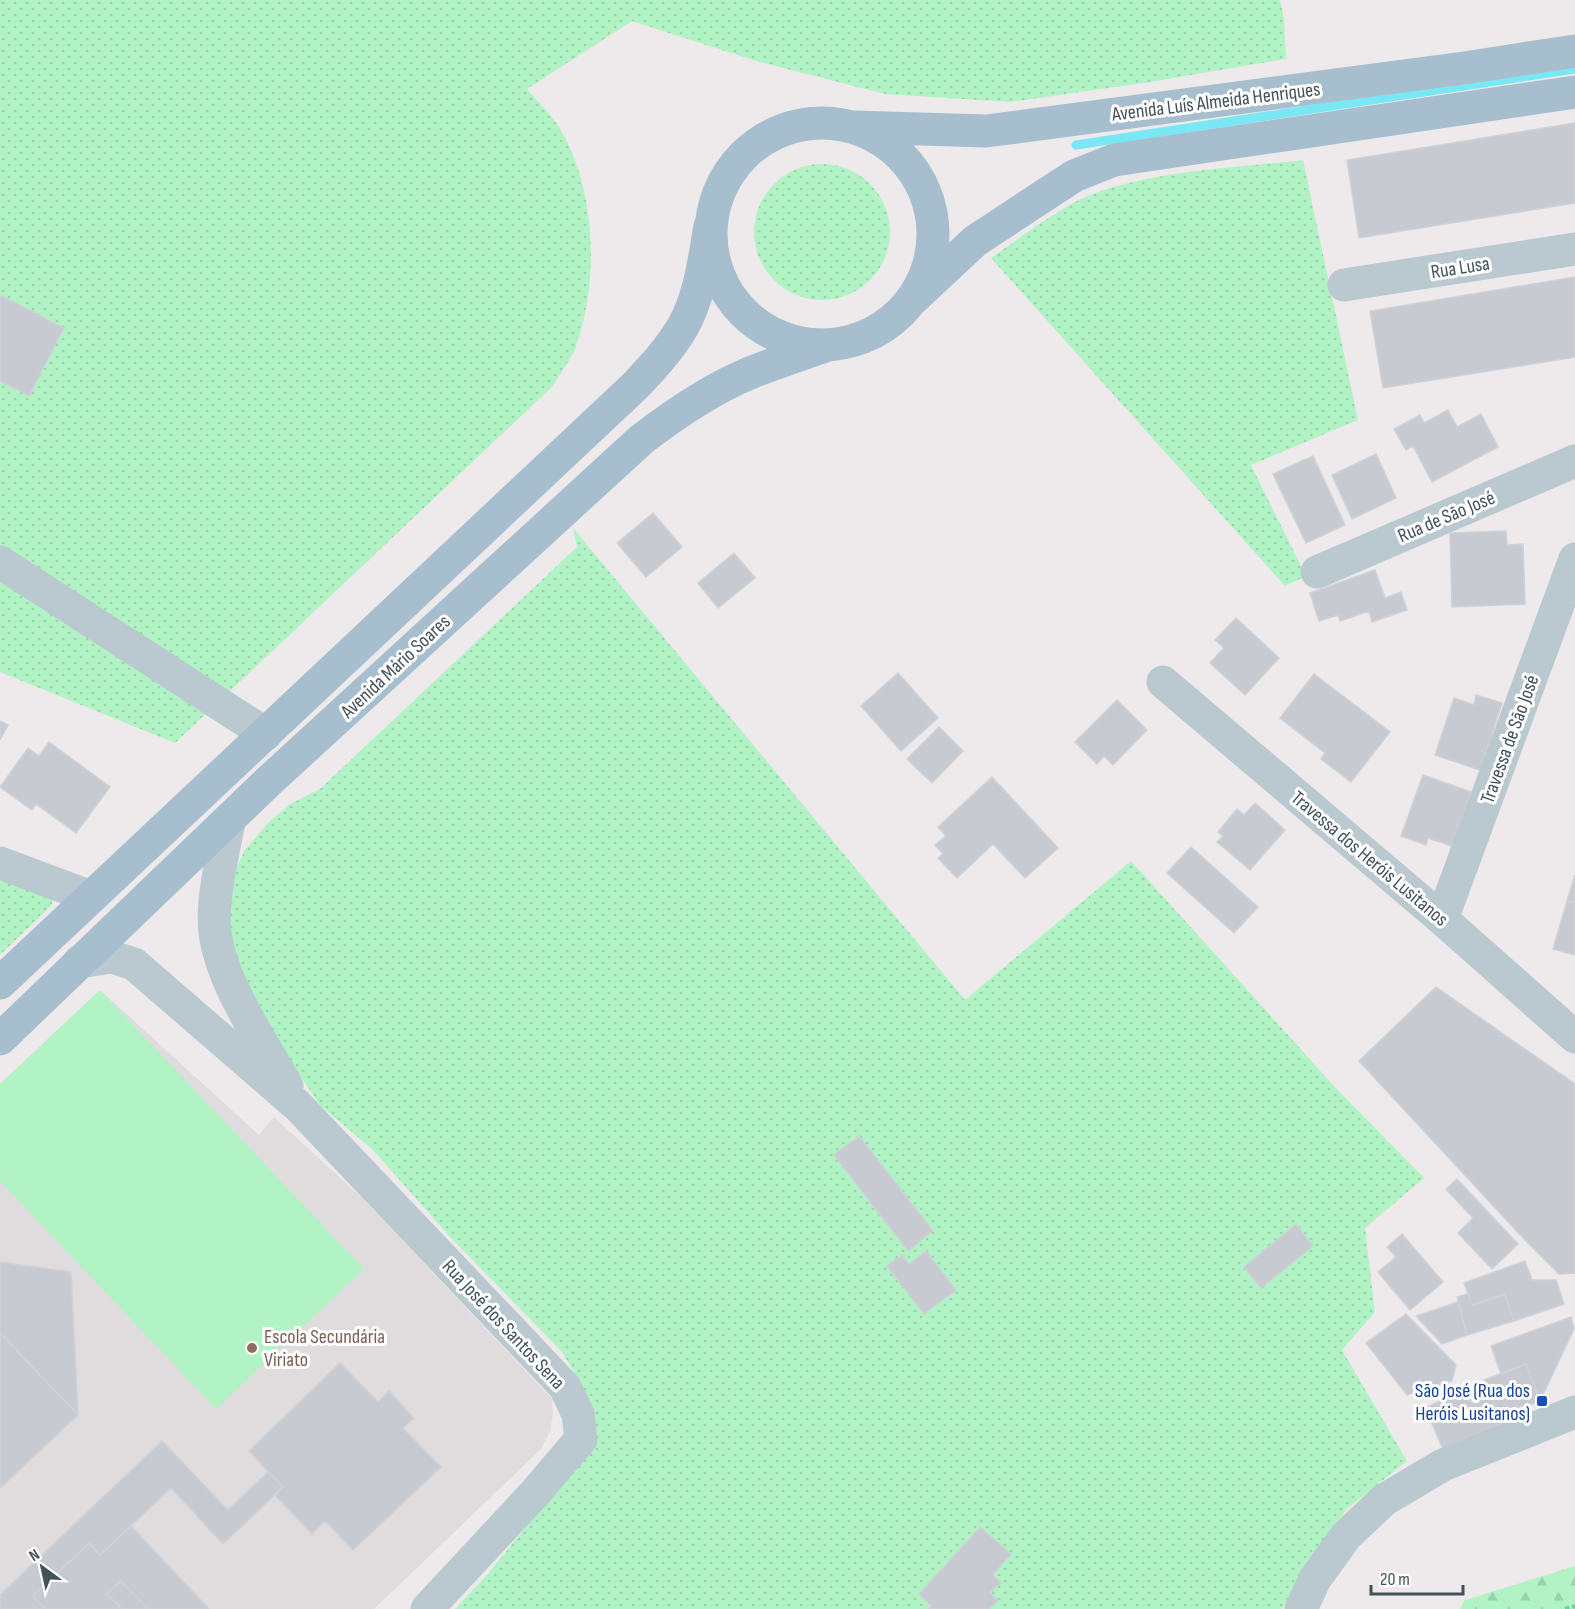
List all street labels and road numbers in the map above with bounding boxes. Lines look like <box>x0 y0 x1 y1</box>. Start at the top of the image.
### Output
street label: Avenida Luís Almeida Henriques <box>1110 77 1322 127</box>
street label: Rua Lusa <box>1429 252 1491 284</box>
street label: Rua de São José <box>1394 486 1499 548</box>
street label: Avenida Mário Soares <box>335 610 455 724</box>
street label: Travessa de São José <box>1476 672 1544 807</box>
street label: Travessa dos Heróis Lusitanos <box>1286 786 1453 931</box>
street label: Rua José dos Santos Sena <box>437 1255 570 1395</box>

